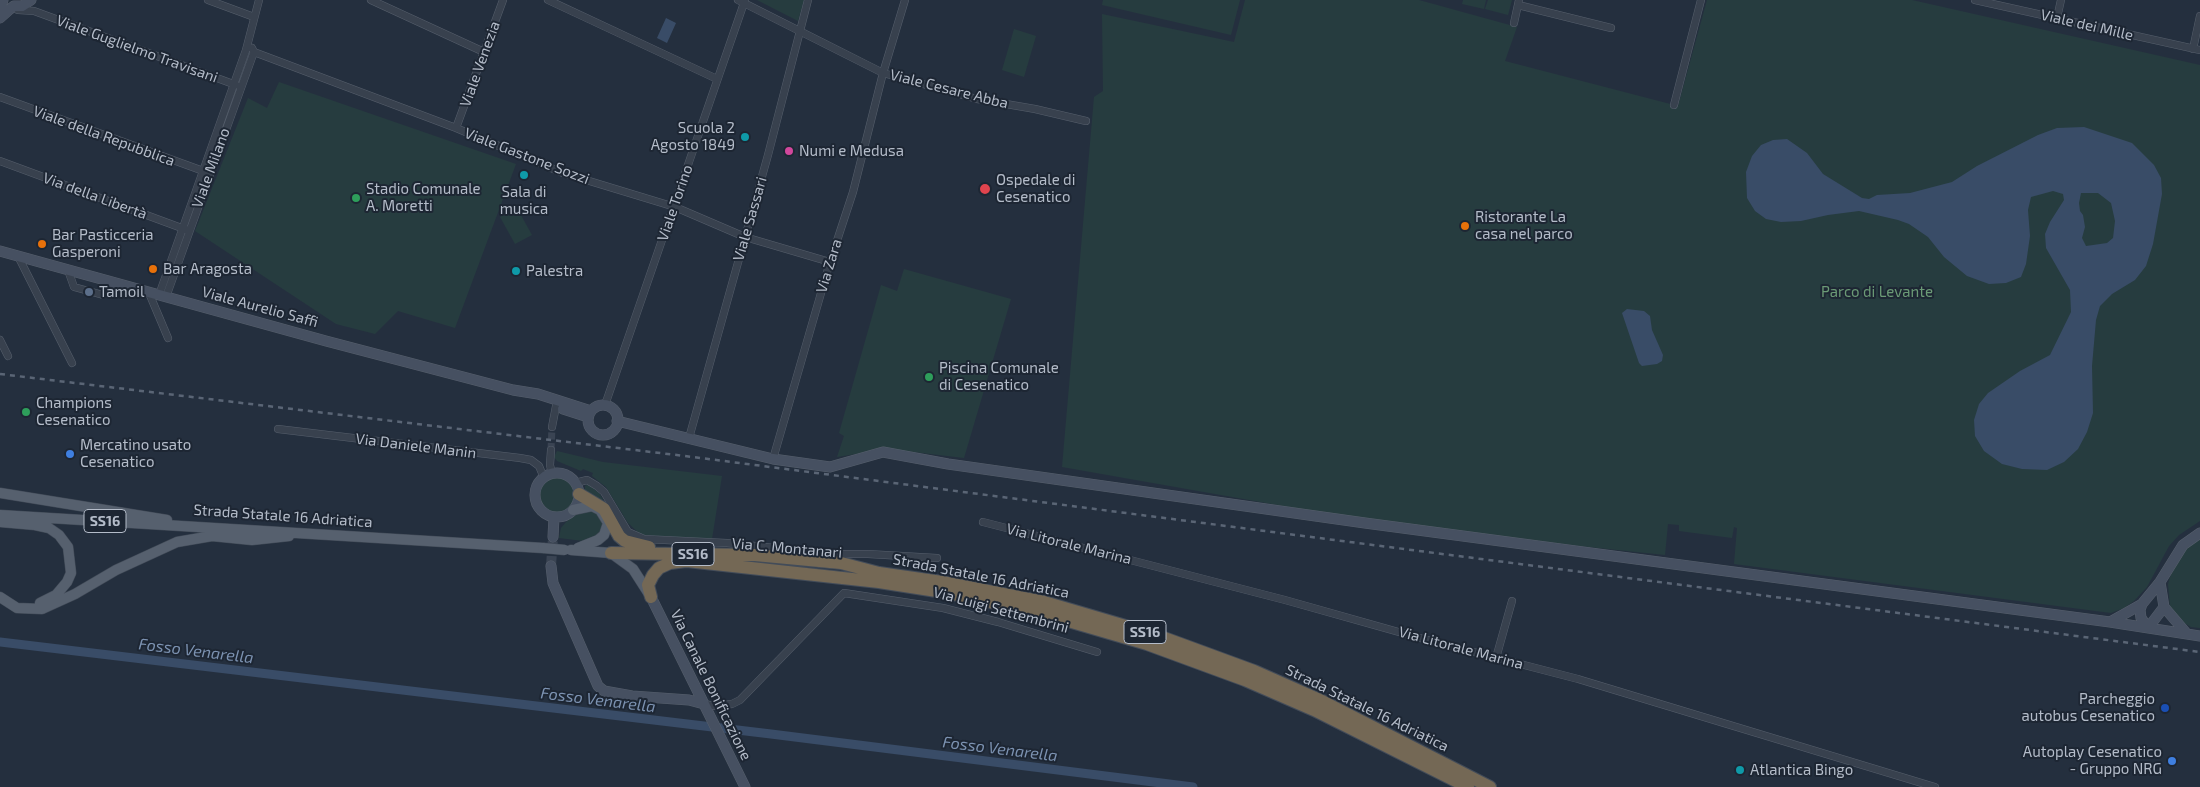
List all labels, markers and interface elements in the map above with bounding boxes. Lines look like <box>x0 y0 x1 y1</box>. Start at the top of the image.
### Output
street label: Viale dei Mille <box>2039 6 2135 44</box>
street label: Viale Guglielmo Travisani <box>54 11 220 87</box>
street label: Viale Venezia <box>456 19 504 109</box>
street label: Viale Cesare Abba <box>888 66 1010 112</box>
street label: Viale della Repubblica <box>31 102 177 170</box>
place label: Scuola 2 Agosto 1849 <box>651 119 735 154</box>
street label: Viale Gastone Sozzi <box>462 124 592 188</box>
street label: Viale Milano <box>188 126 234 210</box>
marker: Scuola 2 Agosto 1849 <box>739 131 751 143</box>
place label: Numi e Medusa <box>799 142 904 160</box>
marker: Numi e Medusa <box>783 145 795 157</box>
street label: Viale Torino <box>654 162 696 244</box>
street label: Via della Libertà <box>40 169 150 223</box>
marker: Sala di musica <box>518 169 530 181</box>
place label: Ospedale di Cesenatico <box>996 171 1075 206</box>
street label: Viale Sassari <box>729 175 771 263</box>
place label: Stadio Comunale A. Moretti <box>366 180 481 215</box>
marker: Ospedale di Cesenatico <box>978 182 992 196</box>
place label: Sala di musica <box>500 183 548 218</box>
marker: Stadio Comunale A. Moretti <box>350 192 362 204</box>
place label: Ristorante La casa nel parco <box>1475 208 1573 243</box>
marker: Ristorante La casa nel parco <box>1459 220 1471 232</box>
place label: Bar Pasticceria Gasperoni <box>52 226 153 261</box>
street label: Via Zara <box>812 237 846 295</box>
marker: Bar Pasticceria Gasperoni <box>36 238 48 250</box>
place label: Bar Aragosta <box>163 260 252 278</box>
place label: Palestra <box>526 262 583 280</box>
marker: Bar Aragosta <box>147 263 159 275</box>
marker: Palestra <box>510 265 522 277</box>
place label: Tamoil <box>99 283 144 301</box>
street label: Viale Aurelio Saffi <box>200 283 320 331</box>
park label: Parco di Levante <box>1821 283 1933 301</box>
marker: Tamoil <box>83 286 95 298</box>
place label: Piscina Comunale di Cesenatico <box>939 359 1059 394</box>
marker: Piscina Comunale di Cesenatico <box>923 371 935 383</box>
place label: Champions Cesenatico <box>36 394 112 429</box>
marker: Champions Cesenatico <box>20 406 32 418</box>
street label: Via Daniele Manin <box>355 430 477 462</box>
place label: Mercatino usato Cesenatico <box>80 436 191 471</box>
marker: Mercatino usato Cesenatico <box>64 448 76 460</box>
street label: Strada Statale 16 Adriatica <box>193 501 373 531</box>
road number: SS16 <box>84 510 126 532</box>
street label: Via Litorale Marina <box>1005 520 1133 568</box>
street label: Via C. Montanari <box>731 534 843 562</box>
road number: SS16 <box>672 542 714 566</box>
street label: Strada Statale 16 Adriatica <box>891 550 1071 602</box>
street label: Via Luigi Settembrini <box>931 583 1071 637</box>
street label: Via Canale Bonificazione <box>667 607 755 763</box>
road number: SS16 <box>1124 620 1166 644</box>
street label: Via Litorale Marina <box>1397 623 1525 673</box>
water label: Fosso Venarella <box>137 634 255 668</box>
street label: Strada Statale 16 Adriatica <box>1282 661 1452 755</box>
water label: Fosso Venarella <box>539 683 657 717</box>
place label: Parcheggio autobus Cesenatico <box>2022 690 2155 725</box>
marker: Parcheggio autobus Cesenatico <box>2159 702 2171 714</box>
water label: Fosso Venarella <box>941 732 1059 766</box>
place label: Autoplay Cesenatico - Gruppo NRG <box>2023 743 2162 778</box>
marker: Autoplay Cesenatico - Gruppo NRG <box>2166 755 2178 767</box>
place label: Atlantica Bingo <box>1750 761 1853 779</box>
marker: Atlantica Bingo <box>1734 764 1746 776</box>

